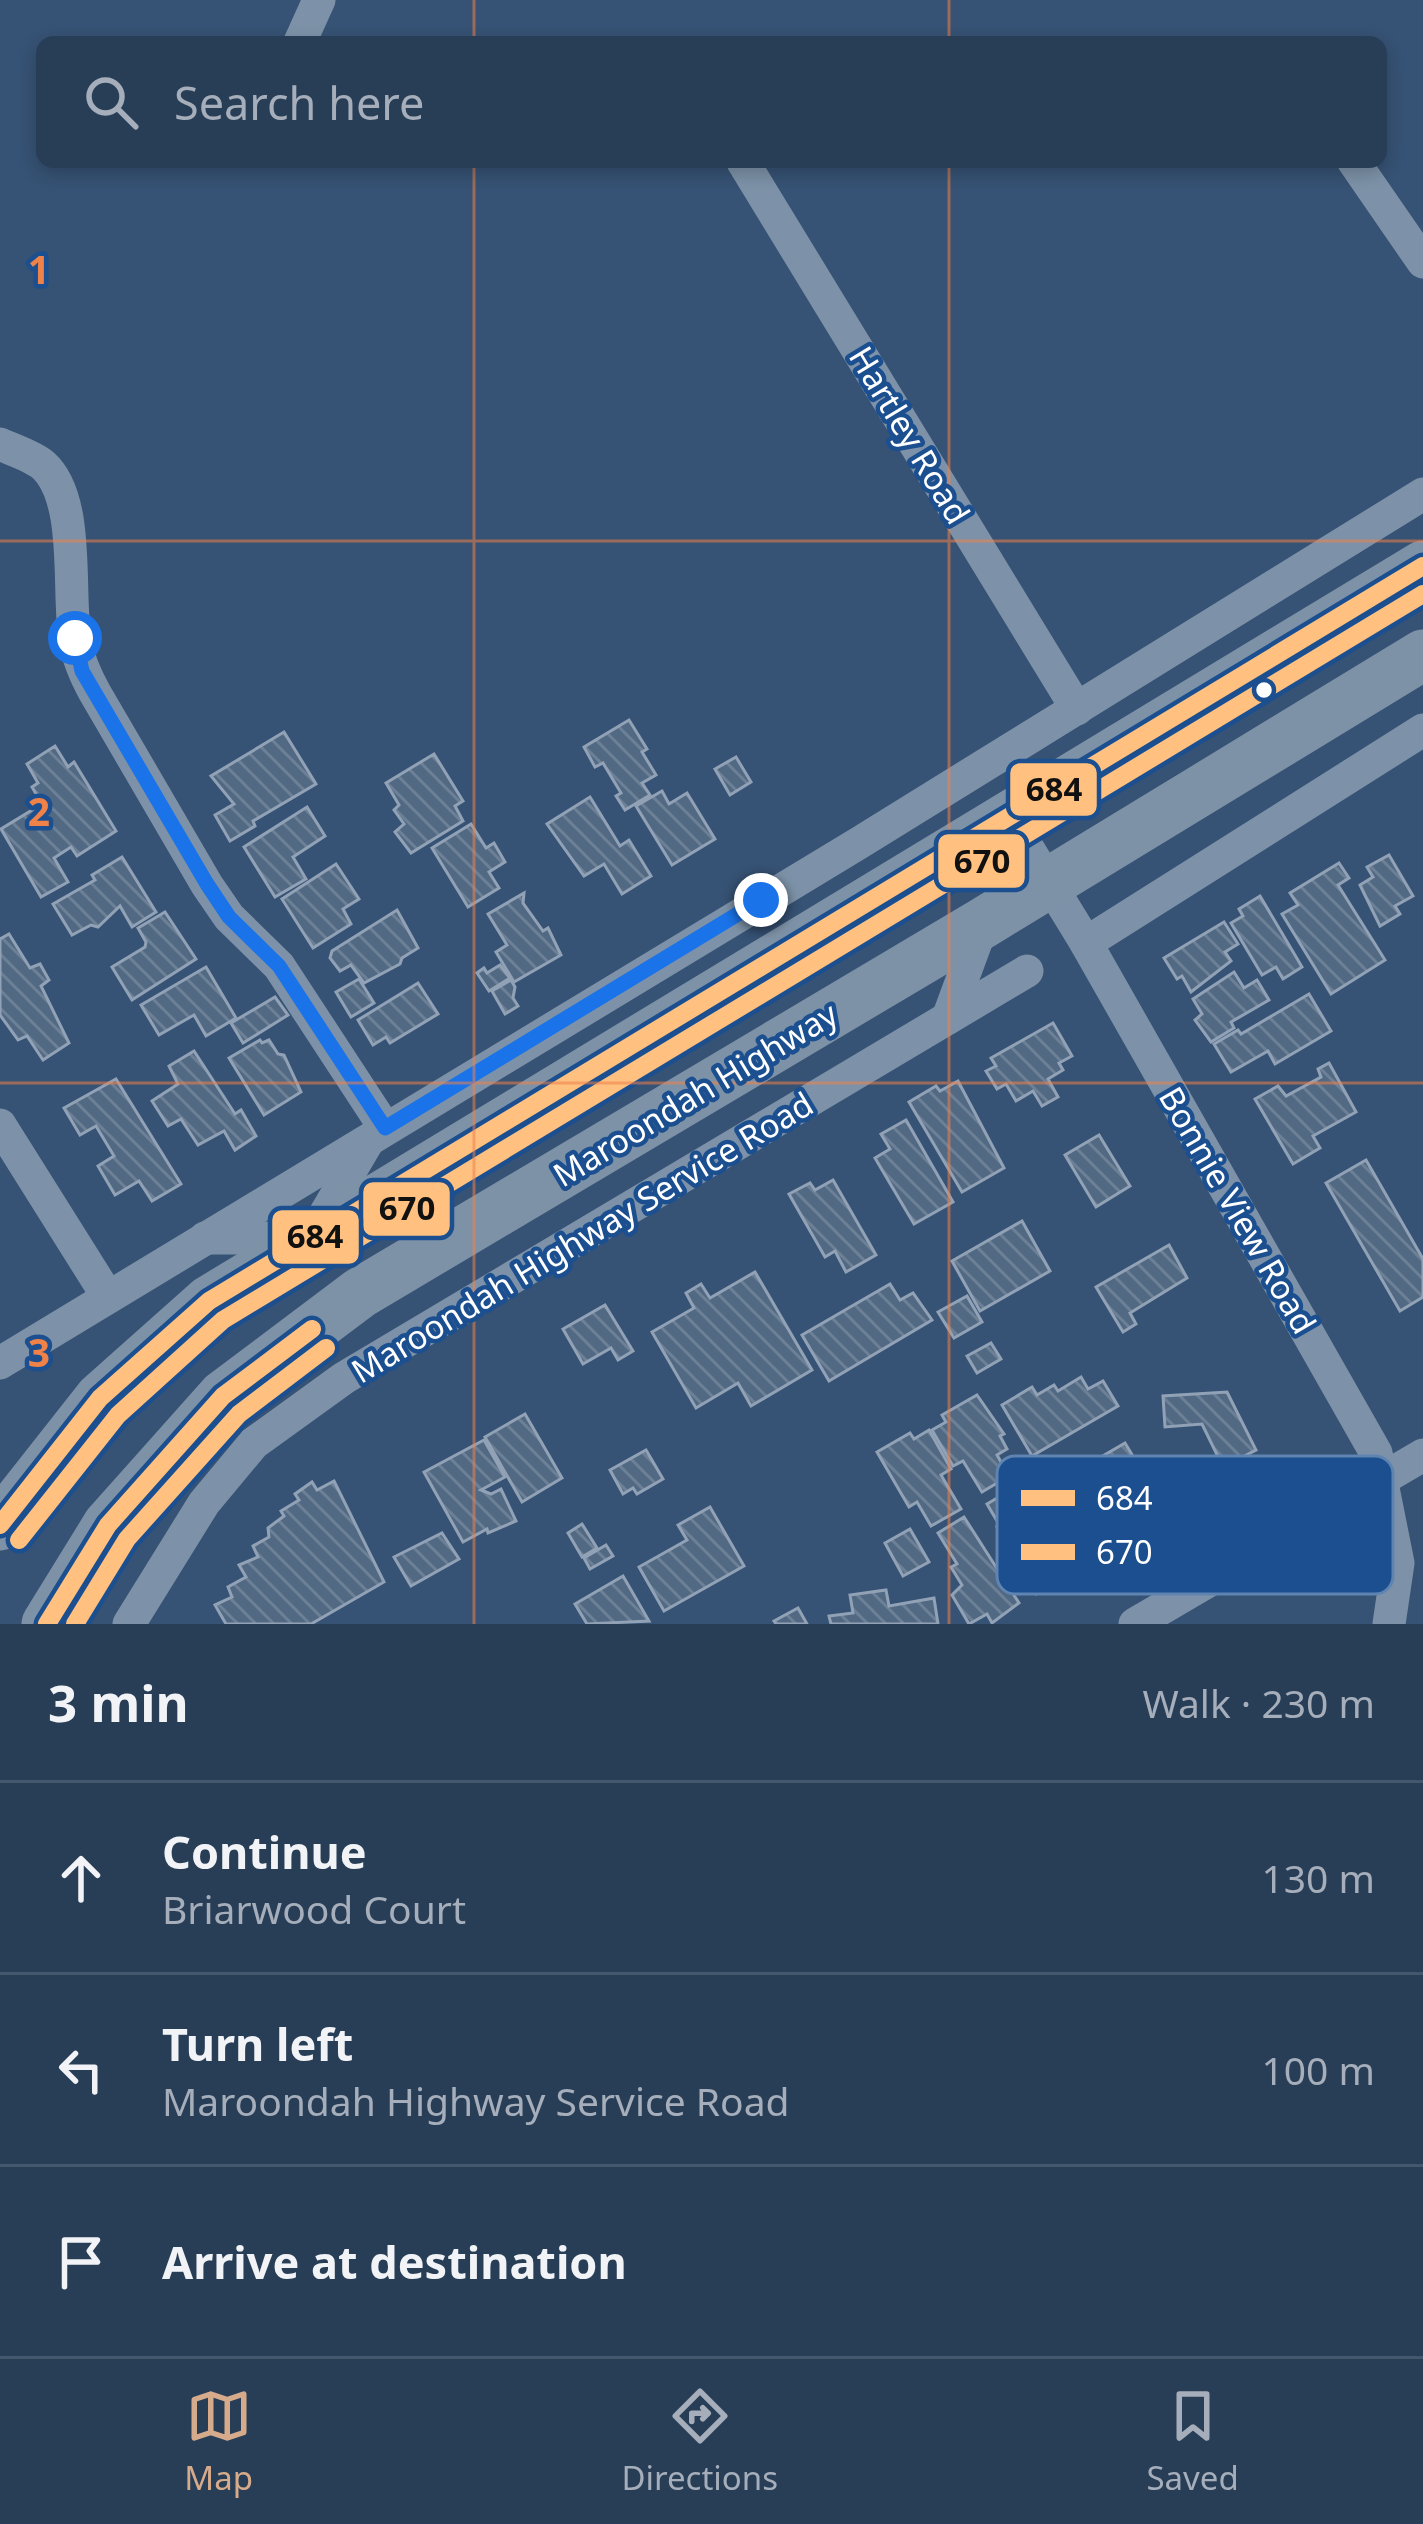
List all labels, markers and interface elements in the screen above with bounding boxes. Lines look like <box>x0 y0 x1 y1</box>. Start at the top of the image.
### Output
search box <box>36 36 1387 168</box>
icon: search <box>78 69 144 135</box>
text: Search here <box>174 72 424 133</box>
text: 1 <box>28 242 50 295</box>
street label: Hartley Road <box>839 338 981 532</box>
route start <box>48 611 102 665</box>
unlabelled marker <box>1253 679 1275 701</box>
line badge: 684 <box>1008 761 1099 818</box>
text: 684 <box>1026 766 1082 811</box>
text: 2 <box>28 784 50 837</box>
line badge: 670 <box>936 832 1027 890</box>
text: 670 <box>954 838 1010 883</box>
route end <box>734 873 788 927</box>
street label: Maroondah Highway <box>544 991 846 1197</box>
street label: Bonnie View Road <box>1149 1078 1327 1342</box>
street label: Maroondah Highway Service Road <box>343 1081 821 1393</box>
line badge: 670 <box>361 1180 452 1238</box>
text: 670 <box>379 1185 435 1230</box>
line badge: 684 <box>270 1208 361 1266</box>
text: 684 <box>287 1213 343 1258</box>
text: 3 <box>28 1325 50 1378</box>
legend <box>997 1456 1393 1594</box>
text: 684 <box>1096 1475 1153 1520</box>
text: 670 <box>1096 1529 1153 1574</box>
text: 3 min <box>48 1667 189 1737</box>
text: Walk · 230 m <box>1142 1676 1375 1729</box>
text: Continue <box>162 1821 367 1882</box>
icon: ahead <box>48 1845 114 1911</box>
text: 130 m <box>1261 1851 1375 1904</box>
text: Briarwood Court <box>162 1882 466 1935</box>
text: Turn left <box>162 2013 353 2074</box>
icon: left <box>48 2037 114 2103</box>
text: 100 m <box>1261 2043 1375 2096</box>
text: Maroondah Highway Service Road <box>162 2074 790 2127</box>
icon: arrive <box>48 2229 114 2295</box>
text: Arrive at destination <box>162 2231 627 2292</box>
tab: Map <box>184 2383 253 2500</box>
tab: Directions <box>621 2383 778 2500</box>
tab: Saved <box>1146 2383 1239 2500</box>

